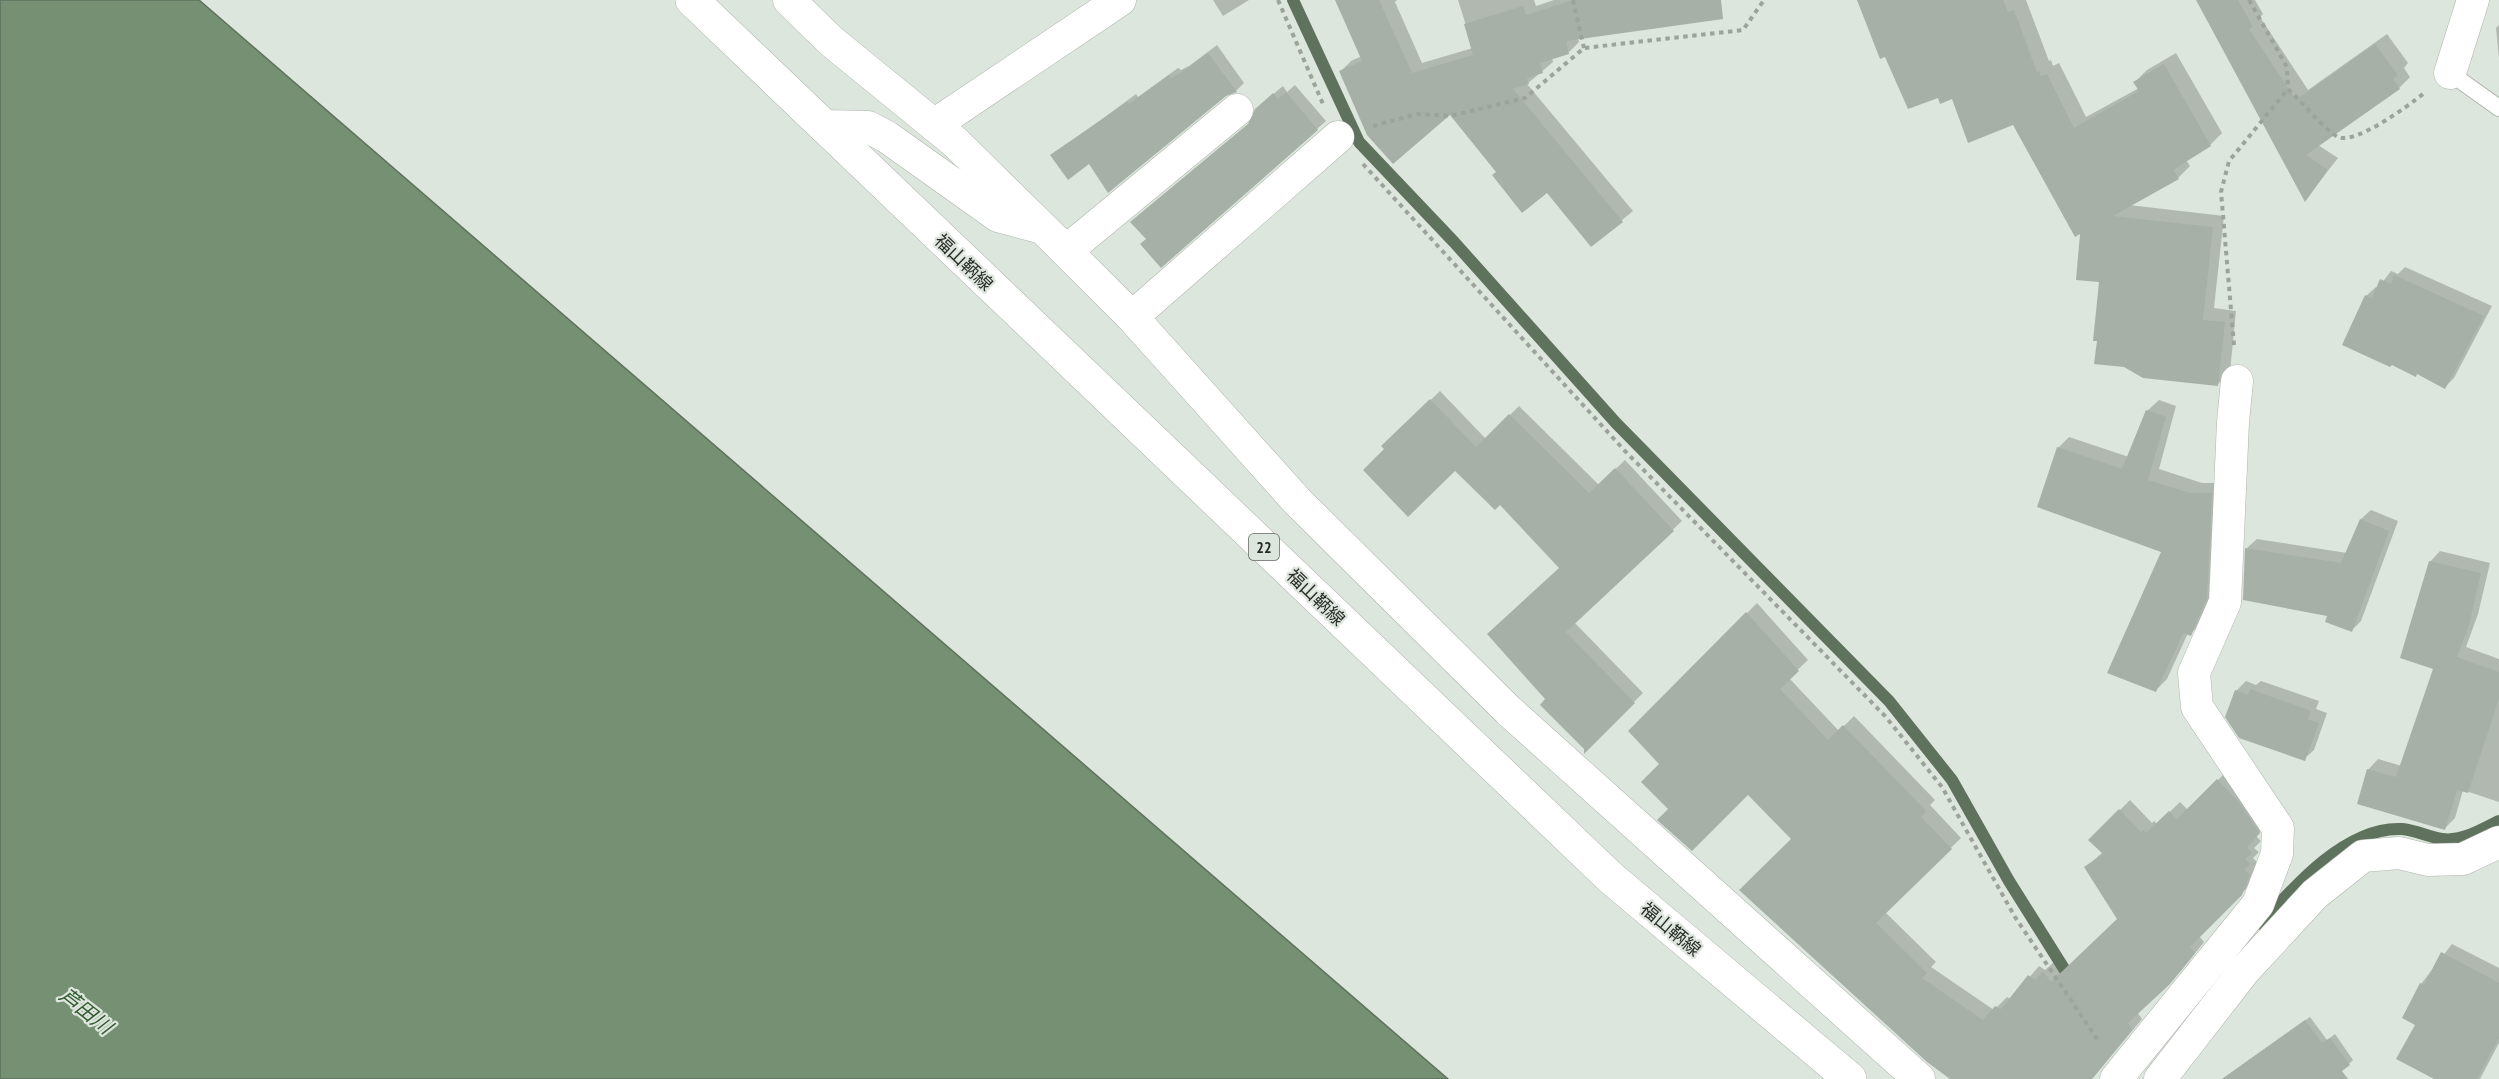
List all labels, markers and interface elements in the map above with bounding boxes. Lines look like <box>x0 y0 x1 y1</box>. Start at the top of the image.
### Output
street label: 福山鞆線 <box>930 229 998 295</box>
road number: 22 <box>1249 534 1279 560</box>
street label: 福山鞆線 <box>1282 564 1350 630</box>
street label: 福山鞆線 <box>1636 897 1706 961</box>
water label: 芦田川 <box>54 982 119 1041</box>

